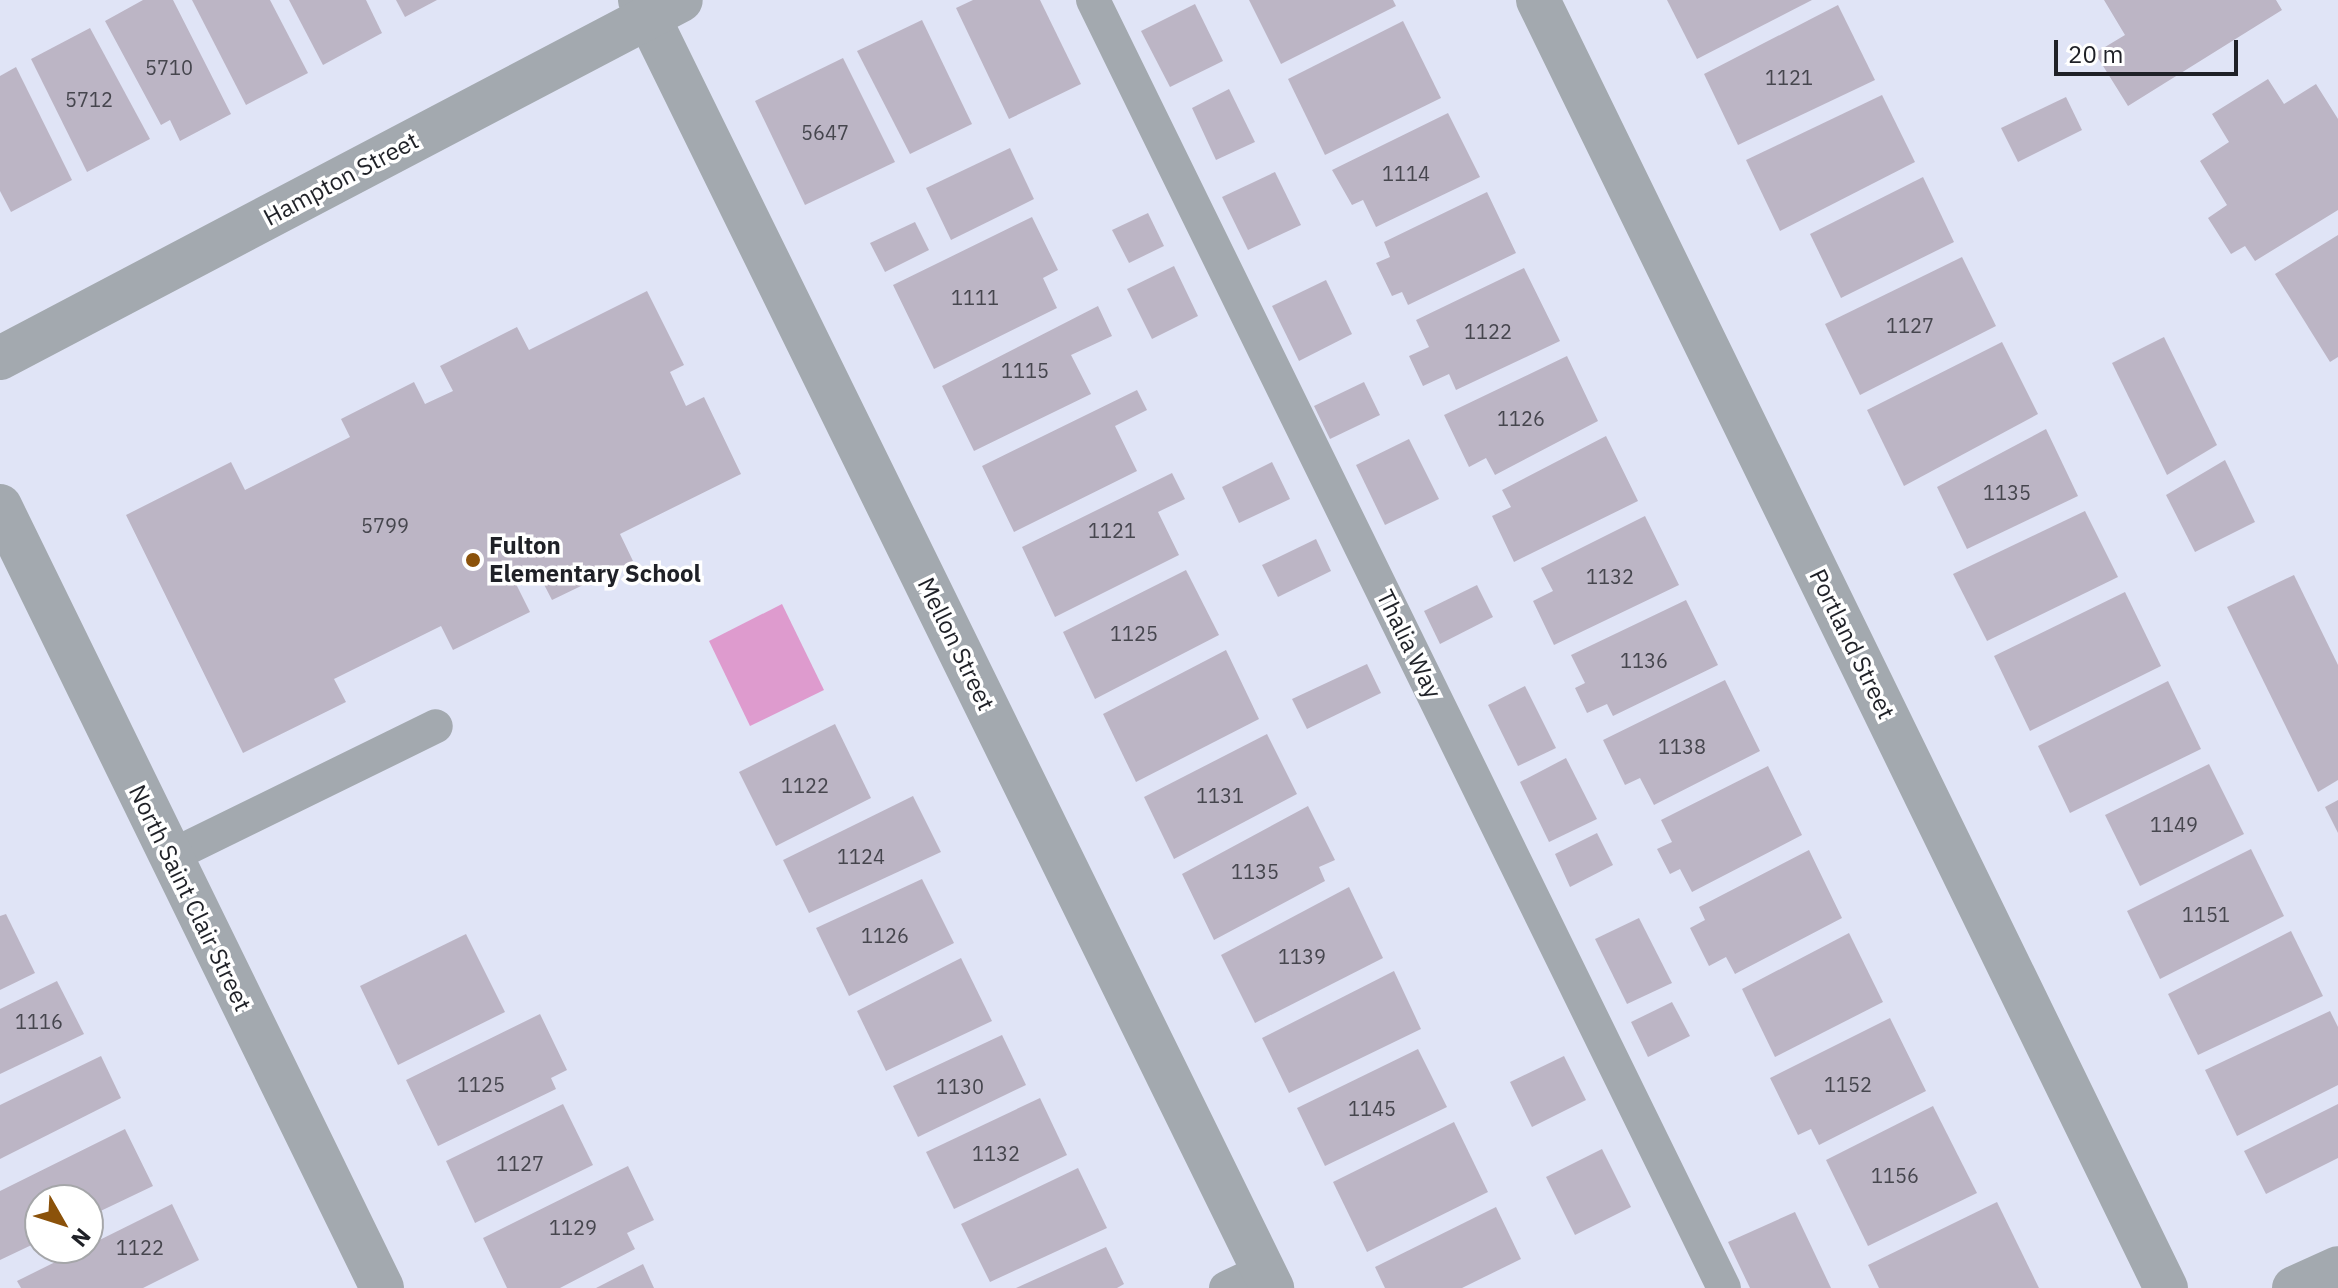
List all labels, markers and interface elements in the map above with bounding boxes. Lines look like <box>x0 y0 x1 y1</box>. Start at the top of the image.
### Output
scale bar <box>2058 24 2242 74</box>
text: 20 m <box>2068 38 2123 70</box>
house number: 5710 <box>145 55 193 79</box>
house number: 1121 <box>1765 65 1813 89</box>
house number: 5712 <box>65 87 113 111</box>
house number: 5647 <box>801 120 849 144</box>
street label: Hampton Street <box>259 126 423 232</box>
house number: 1114 <box>1382 161 1430 185</box>
house number: 1111 <box>951 285 999 309</box>
house number: 1127 <box>1886 313 1934 337</box>
house number: 1122 <box>1464 319 1512 343</box>
house number: 1115 <box>1001 358 1049 382</box>
house number: 1126 <box>1497 406 1545 430</box>
house number: 1135 <box>1983 480 2031 504</box>
house number: 5799 <box>361 513 409 537</box>
house number: 1121 <box>1088 518 1136 542</box>
place label: Fulton Elementary School <box>489 532 701 588</box>
marker: Fulton Elementary School <box>464 551 482 569</box>
house number: 1132 <box>1586 564 1634 588</box>
street label: Portland Street <box>1803 564 1901 724</box>
street label: Mellon Street <box>911 573 1001 715</box>
street label: Thalia Way <box>1370 585 1448 703</box>
house number: 1125 <box>1110 621 1158 645</box>
house number: 1136 <box>1620 648 1668 672</box>
house number: 1138 <box>1658 734 1706 758</box>
house number: 1122 <box>781 773 829 797</box>
street label: North Saint Clair Street <box>123 780 257 1016</box>
house number: 1131 <box>1196 783 1244 807</box>
house number: 1149 <box>2150 812 2198 836</box>
house number: 1124 <box>837 844 885 868</box>
house number: 1135 <box>1231 859 1279 883</box>
house number: 1151 <box>2182 902 2230 926</box>
house number: 1126 <box>861 923 909 947</box>
house number: 1139 <box>1278 944 1326 968</box>
house number: 1116 <box>15 1009 63 1033</box>
house number: 1125 <box>457 1072 505 1096</box>
house number: 1152 <box>1824 1072 1872 1096</box>
house number: 1130 <box>936 1074 984 1098</box>
house number: 1145 <box>1348 1096 1396 1120</box>
house number: 1132 <box>972 1141 1020 1165</box>
house number: 1127 <box>496 1151 544 1175</box>
house number: 1156 <box>1871 1163 1919 1187</box>
north arrow <box>24 1184 104 1264</box>
house number: 1129 <box>549 1215 597 1239</box>
text: N <box>65 1223 98 1253</box>
house number: 1122 <box>116 1235 164 1259</box>

